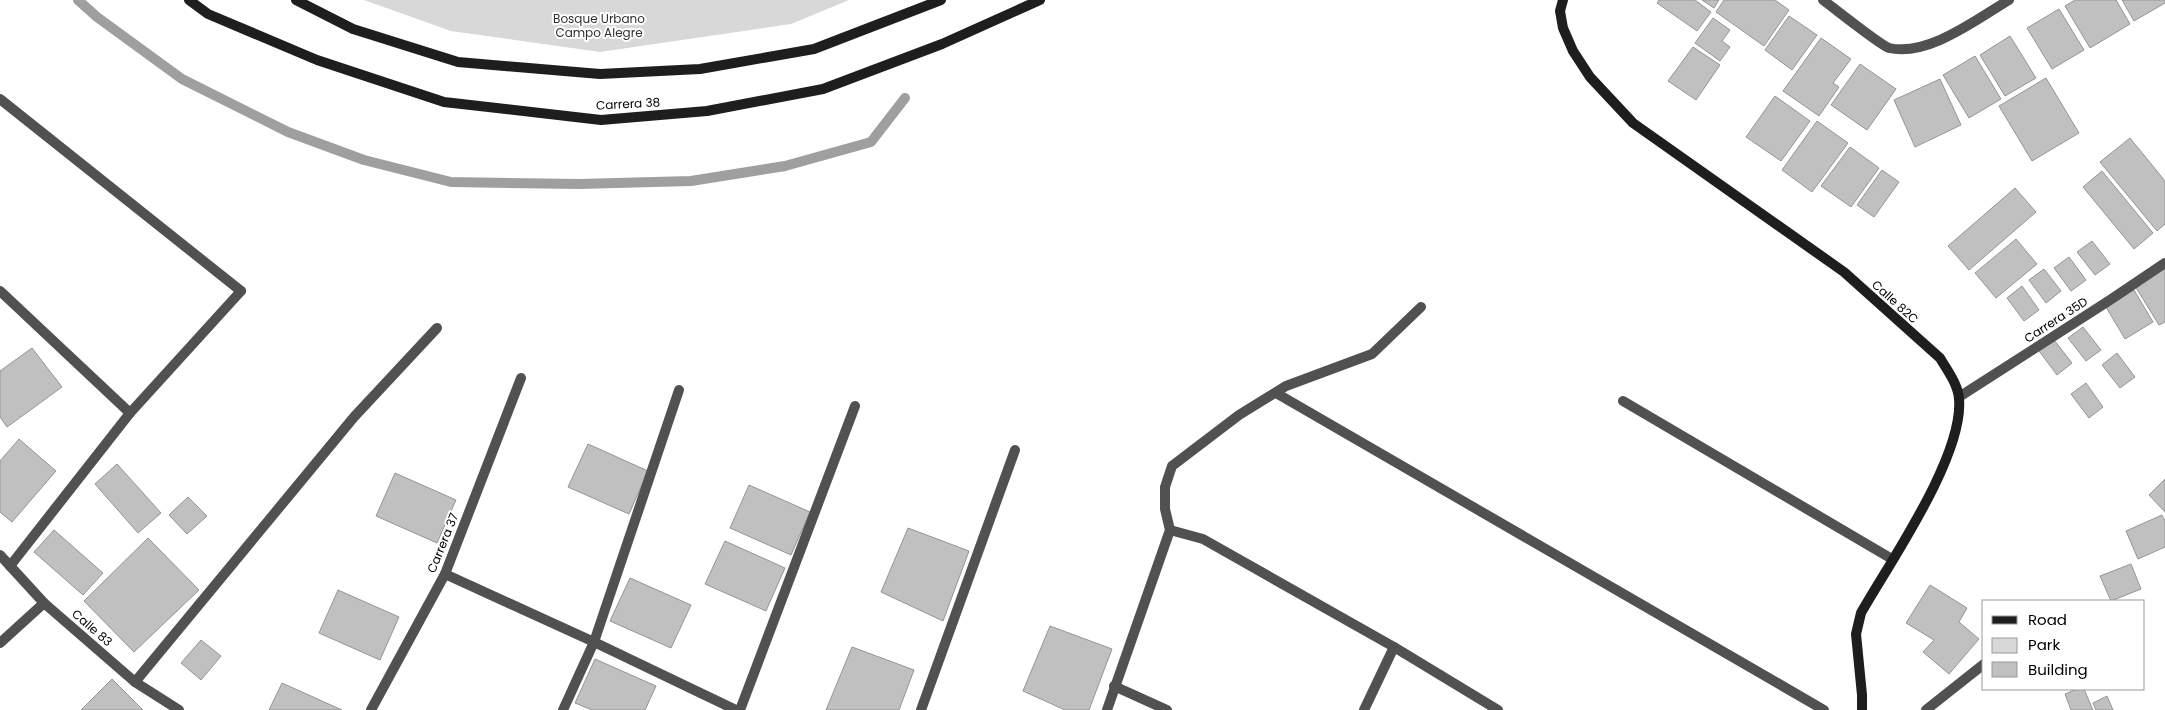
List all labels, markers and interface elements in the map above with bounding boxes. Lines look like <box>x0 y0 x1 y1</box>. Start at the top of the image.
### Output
park label: Bosque Urbano Campo Alegre <box>553 10 645 41</box>
street label: Carrera 38 <box>595 93 660 114</box>
street label: Calle 82C <box>1868 276 1922 327</box>
street label: Carrera 35D <box>2021 293 2091 346</box>
street label: Carrera 37 <box>423 510 462 575</box>
legend <box>1982 600 2145 690</box>
street label: Calle 83 <box>68 605 116 650</box>
text: Road <box>2028 609 2067 630</box>
text: Park <box>2028 634 2060 655</box>
text: Building <box>2028 659 2088 680</box>

